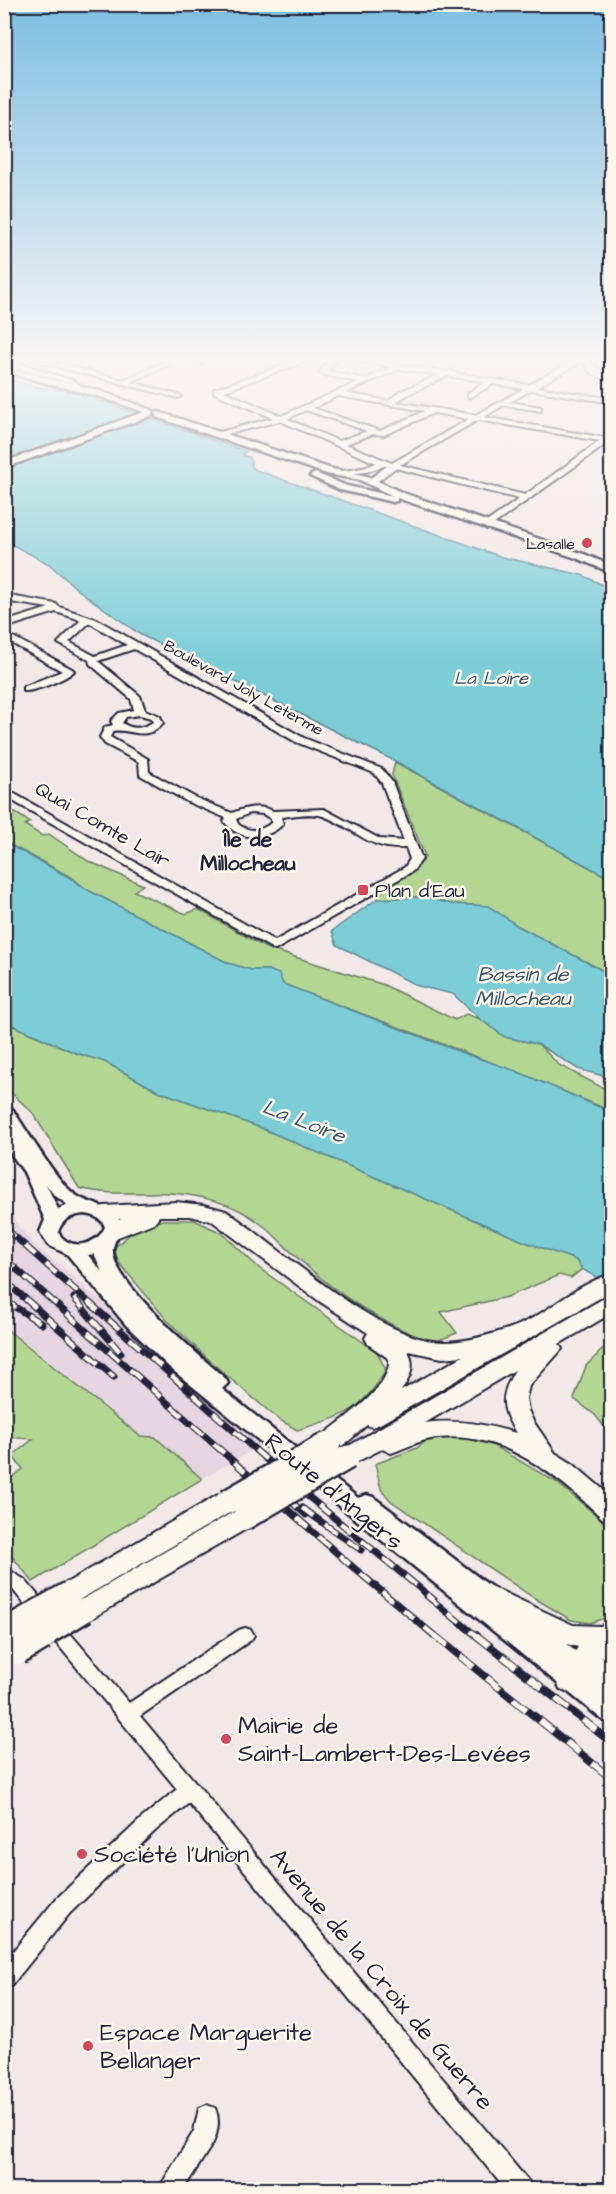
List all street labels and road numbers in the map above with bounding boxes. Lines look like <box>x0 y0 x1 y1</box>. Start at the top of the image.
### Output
street label: Boulevard Joly Leterme <box>159 635 328 742</box>
street label: Quai Comte Lair <box>30 775 175 875</box>
street label: Route d'Angers <box>256 1425 410 1559</box>
street label: Avenue de la Croix de Guerre <box>261 1841 501 2118</box>

